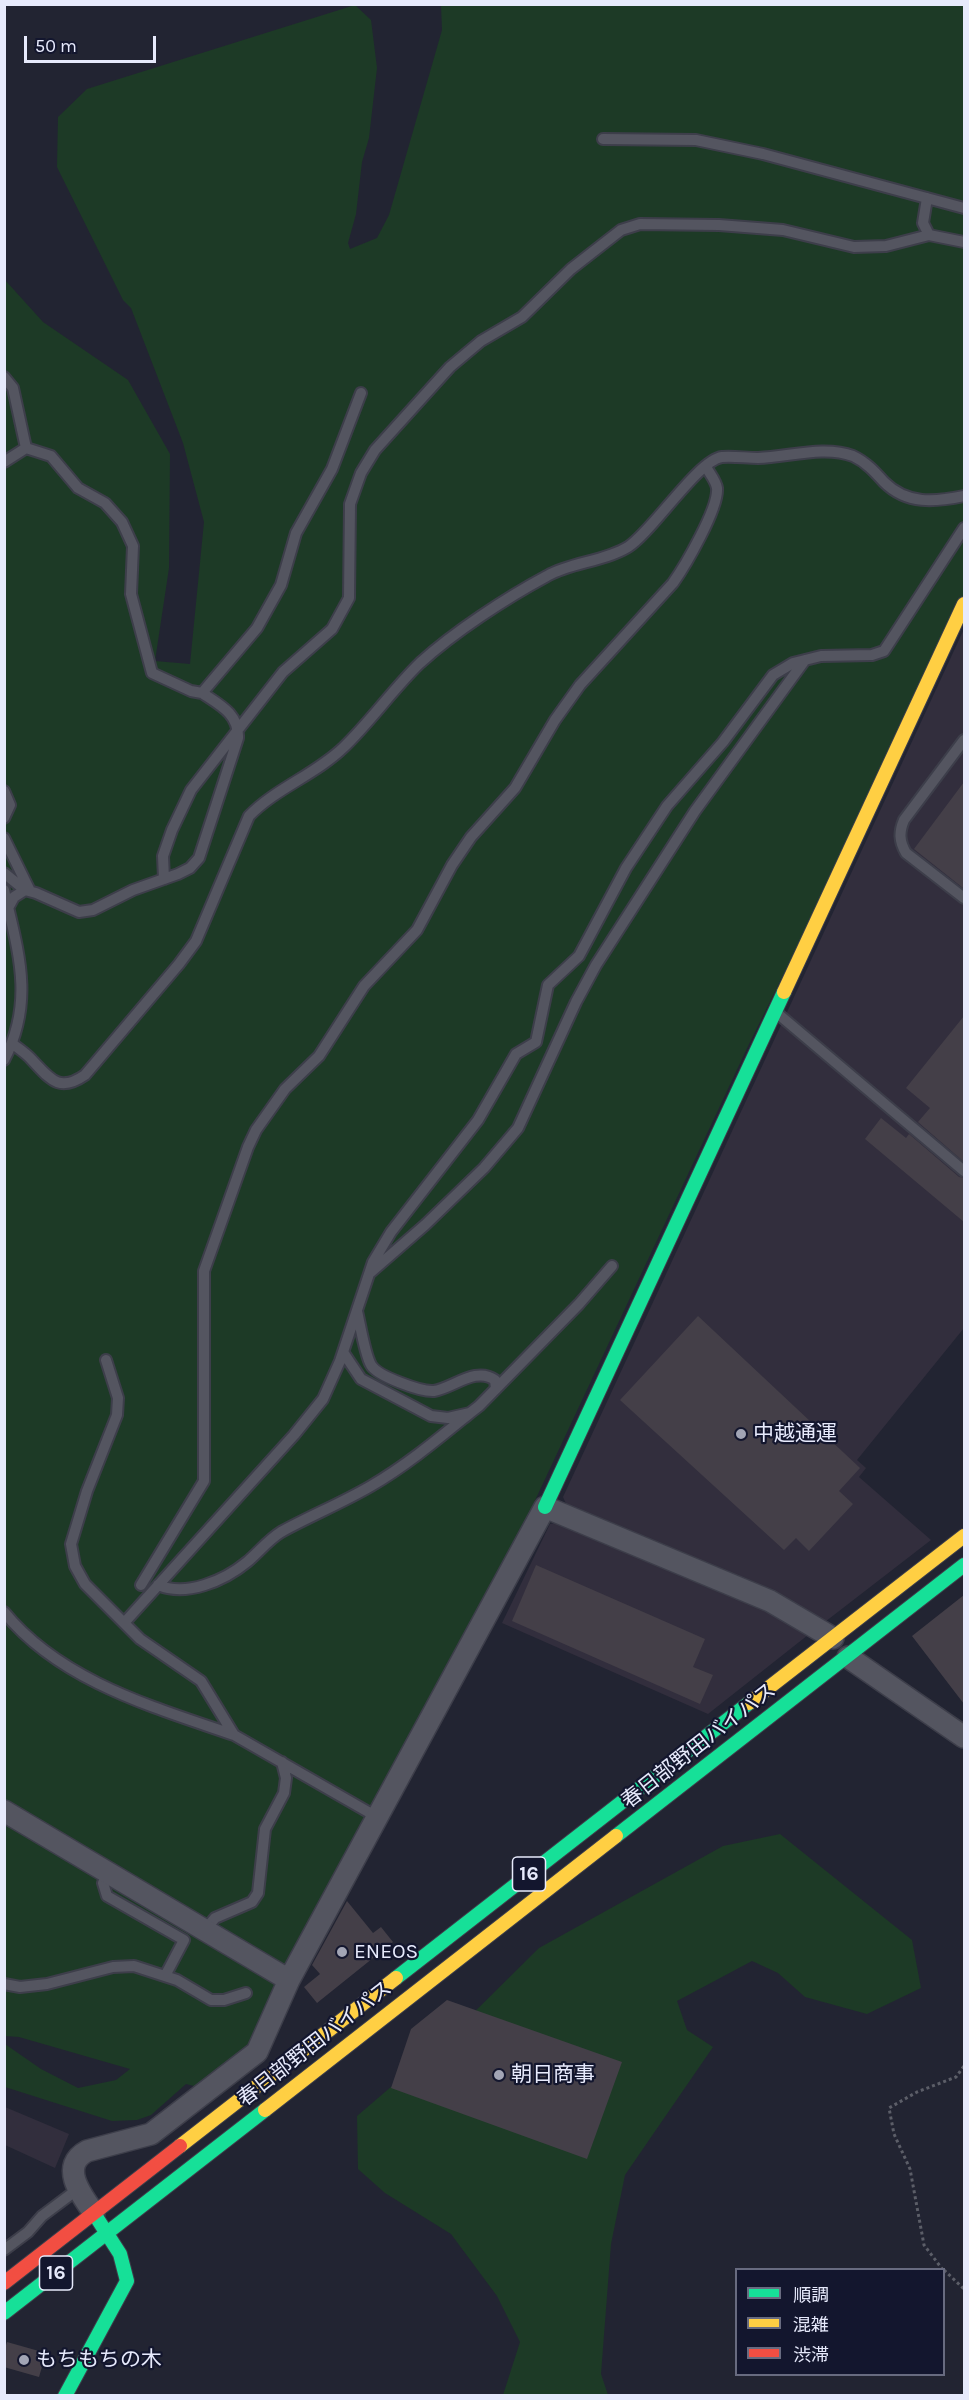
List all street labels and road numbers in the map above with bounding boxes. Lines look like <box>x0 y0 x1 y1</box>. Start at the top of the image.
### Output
street label: 春日部野田バイパス <box>617 1678 781 1814</box>
road number: 16 <box>512 1857 546 1891</box>
street label: 春日部野田バイパス <box>233 1976 397 2112</box>
road number: 16 <box>40 2256 72 2290</box>

